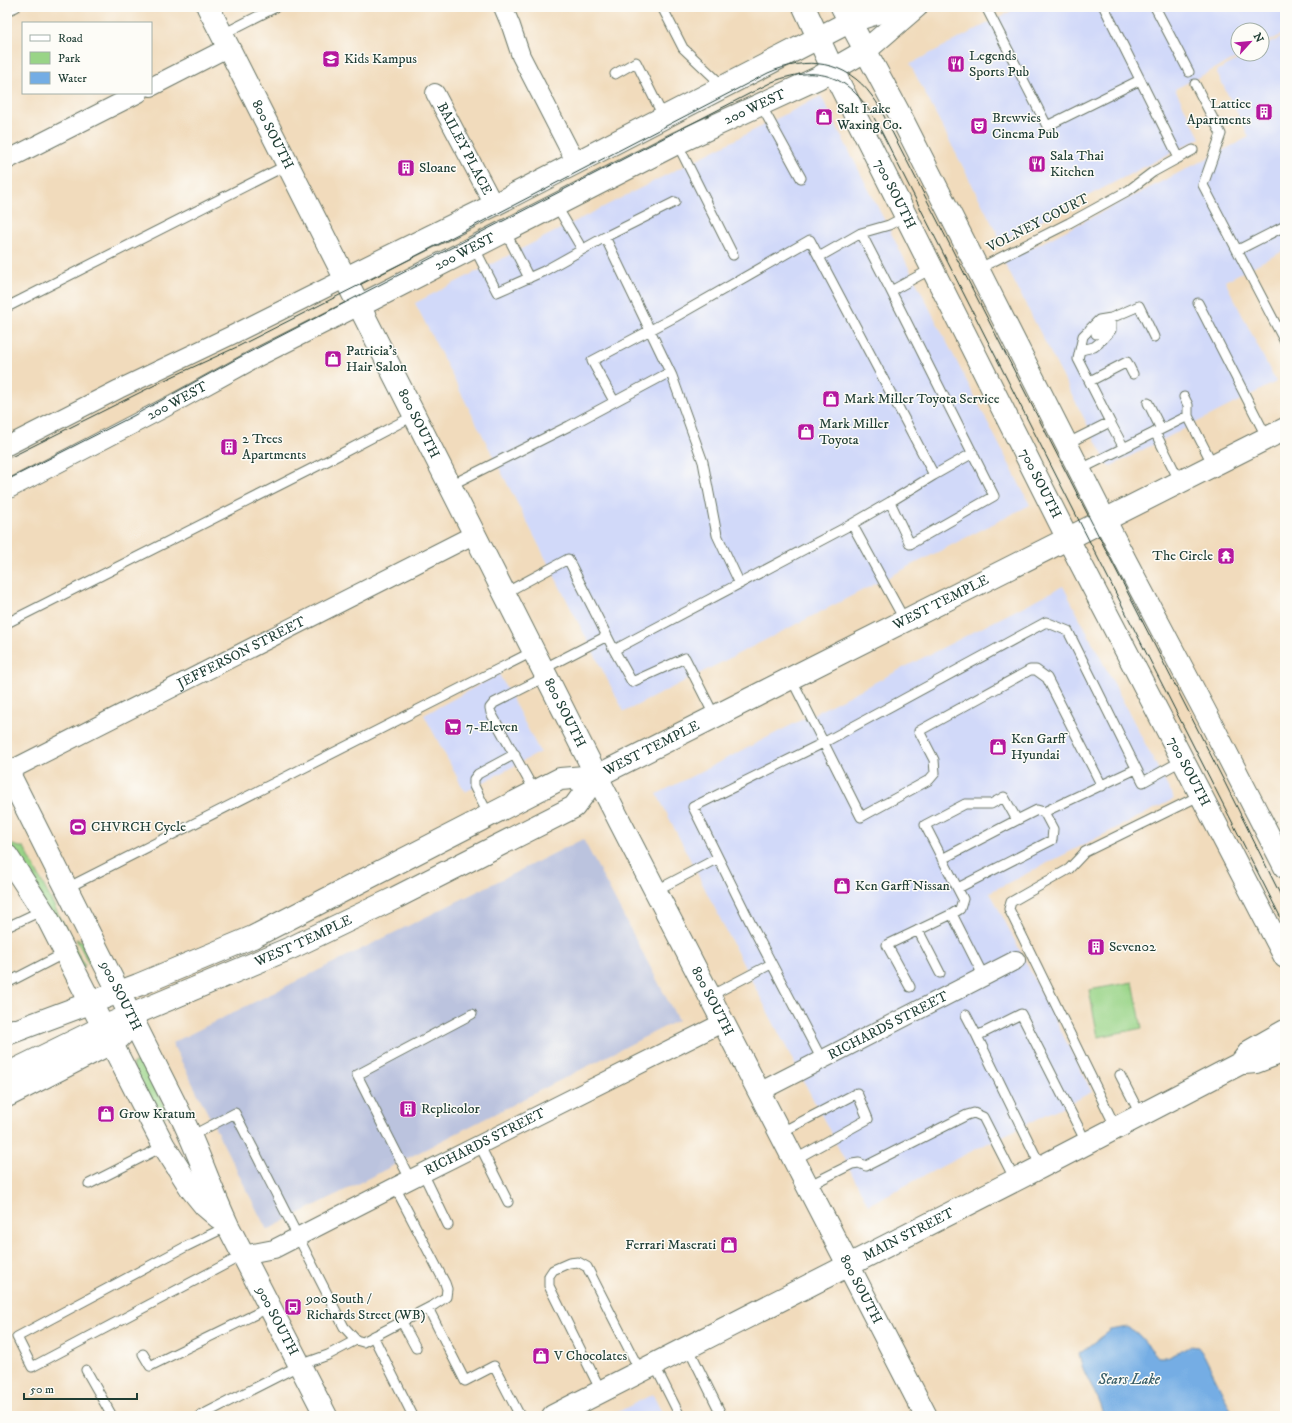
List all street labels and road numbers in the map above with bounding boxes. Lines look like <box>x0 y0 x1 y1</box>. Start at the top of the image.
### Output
street label: 200 WEST <box>721 85 789 129</box>
street label: 800 SOUTH <box>247 97 298 173</box>
street label: BAILEY PLACE <box>433 99 496 198</box>
street label: 700 SOUTH <box>870 156 920 232</box>
street label: VOLNEY COURT <box>983 189 1092 257</box>
street label: 200 WEST <box>432 229 499 275</box>
street label: 200 WEST <box>144 377 211 424</box>
street label: 800 SOUTH <box>394 386 444 462</box>
street label: 700 SOUTH <box>1015 446 1065 522</box>
street label: WEST TEMPLE <box>889 571 992 635</box>
street label: JEFFERSON STREET <box>173 613 309 694</box>
street label: 800 SOUTH <box>540 675 590 751</box>
street label: WEST TEMPLE <box>600 717 703 781</box>
street label: 700 SOUTH <box>1163 734 1214 810</box>
street label: WEST TEMPLE <box>251 911 355 971</box>
street label: 900 SOUTH <box>95 957 146 1034</box>
street label: 800 SOUTH <box>687 964 738 1039</box>
street label: RICHARDS STREET <box>825 987 951 1064</box>
street label: RICHARDS STREET <box>421 1104 549 1180</box>
street label: MAIN STREET <box>860 1204 957 1265</box>
street label: 800 SOUTH <box>835 1252 886 1327</box>
street label: 900 SOUTH <box>251 1283 302 1359</box>

